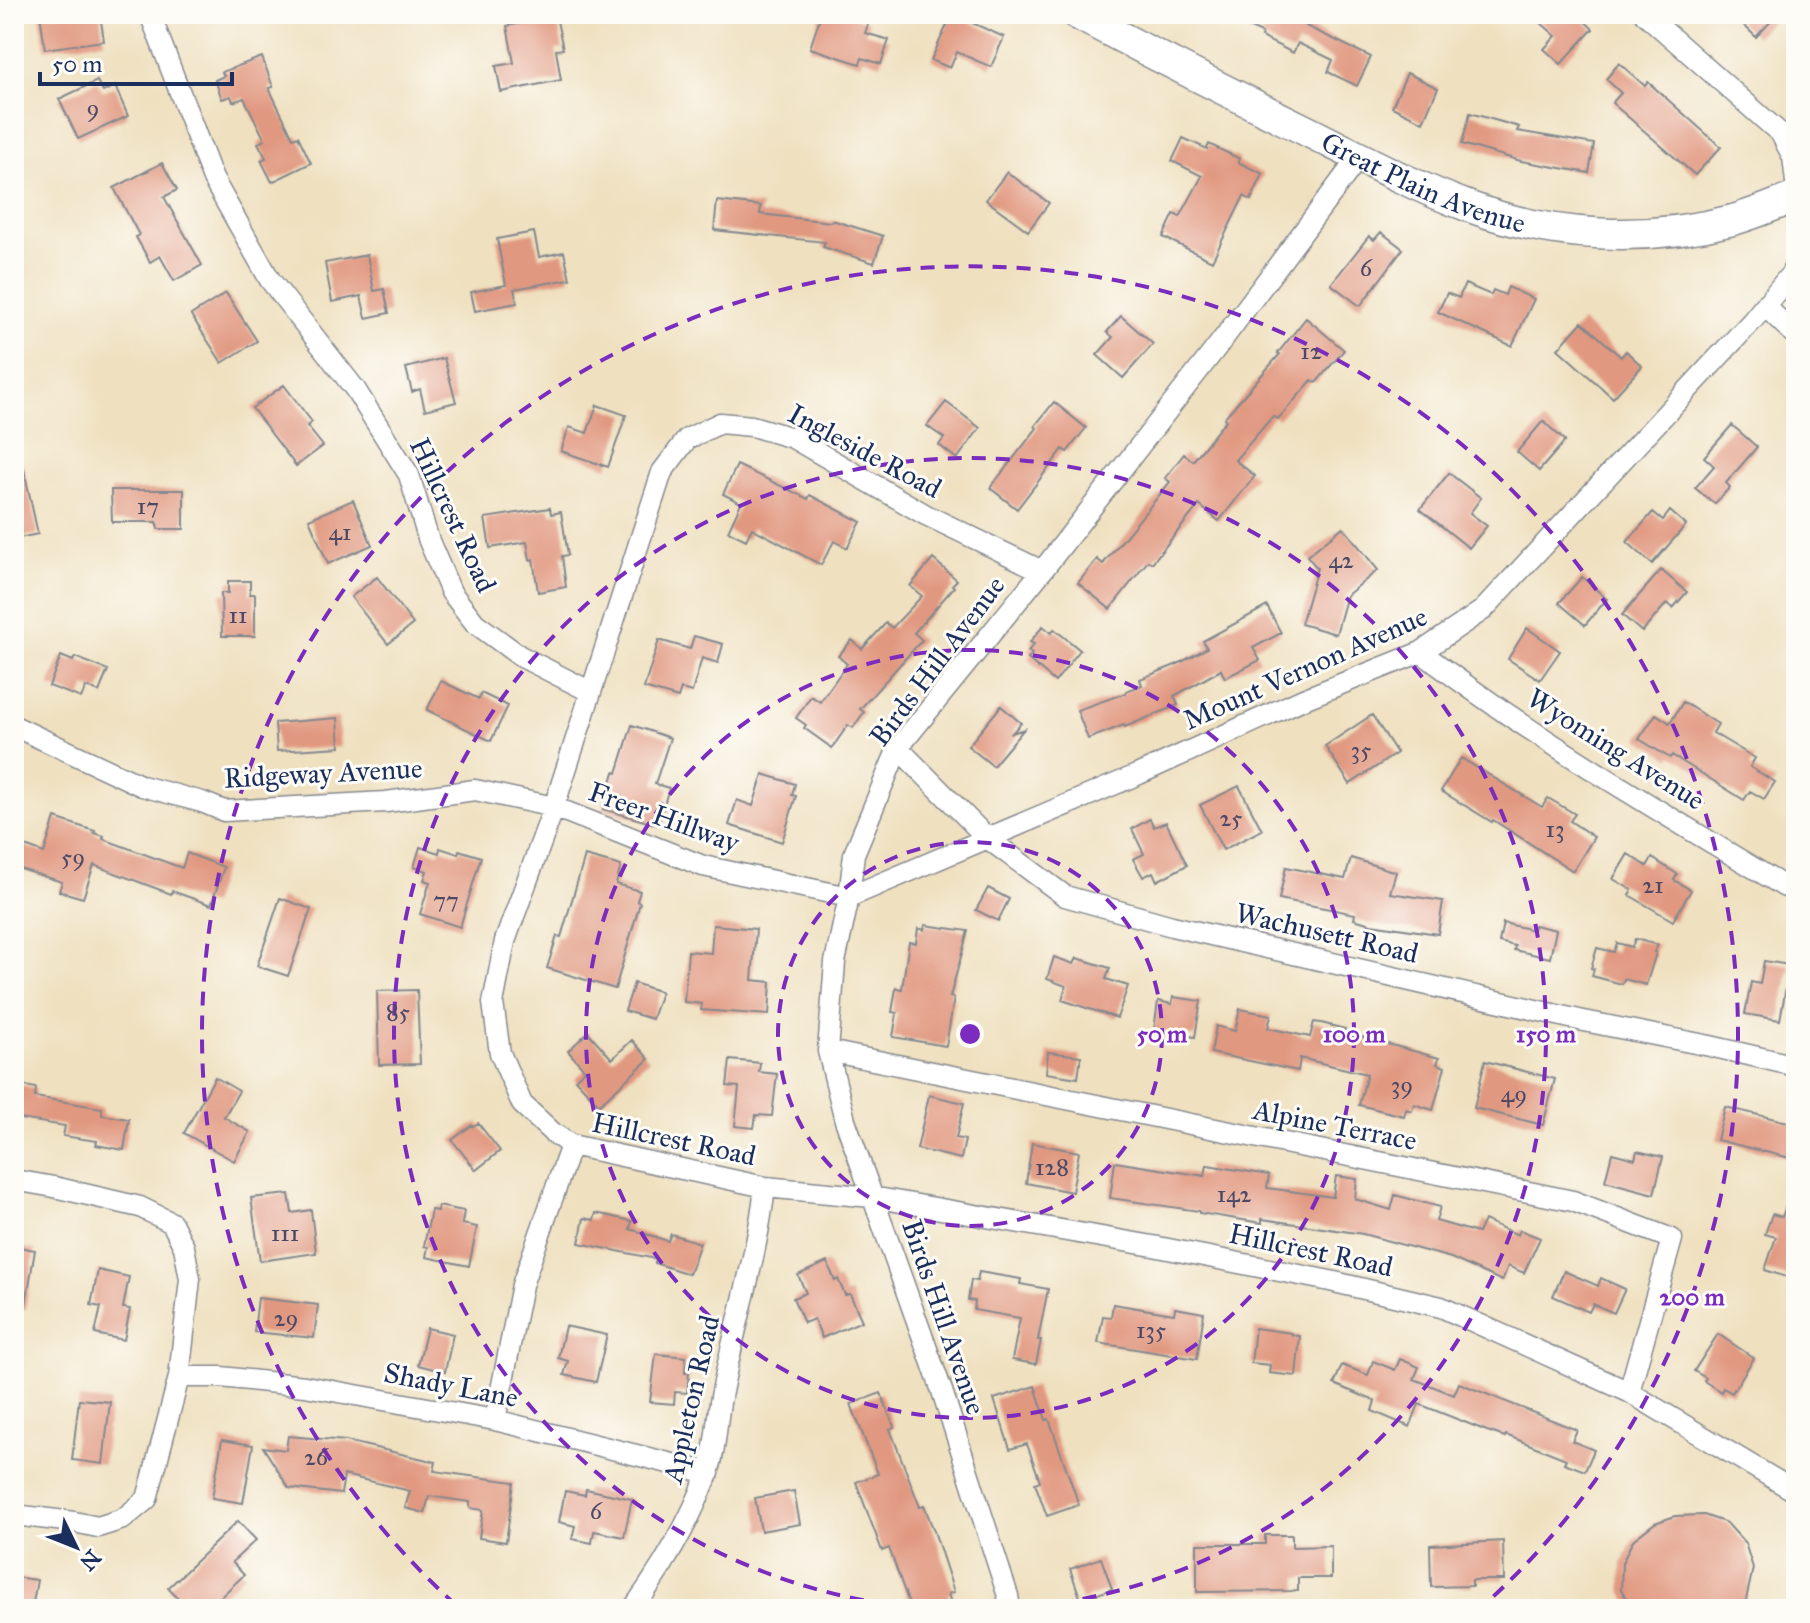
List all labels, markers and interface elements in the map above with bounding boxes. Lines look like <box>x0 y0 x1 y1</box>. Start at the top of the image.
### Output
scale bar <box>40 36 232 86</box>
text: 50 m <box>52 49 102 79</box>
house number: 9 <box>87 93 99 123</box>
street label: Great Plain Avenue <box>1316 124 1529 240</box>
house number: 6 <box>1360 253 1373 283</box>
house number: 12 <box>1300 336 1322 366</box>
street label: Ingleside Road <box>782 396 948 506</box>
street label: Hillcrest Road <box>402 432 504 598</box>
house number: 17 <box>137 491 159 521</box>
house number: 41 <box>329 517 351 547</box>
house number: 42 <box>1328 545 1354 575</box>
street label: Birds Hill Avenue <box>862 569 1012 753</box>
street label: Mount Vernon Avenue <box>1178 599 1432 737</box>
house number: 11 <box>229 600 247 630</box>
street label: Wyoming Avenue <box>1521 680 1711 818</box>
house number: 35 <box>1351 735 1371 765</box>
street label: Ridgeway Avenue <box>223 750 423 796</box>
street label: Freer Hillway <box>584 774 745 861</box>
house number: 25 <box>1220 803 1242 833</box>
house number: 13 <box>1545 814 1565 844</box>
house number: 59 <box>61 842 85 872</box>
house number: 21 <box>1642 870 1664 900</box>
house number: 77 <box>433 885 459 915</box>
street label: Wachusett Road <box>1232 895 1422 971</box>
house number: 85 <box>386 997 410 1027</box>
text: 50 m <box>1137 1019 1188 1049</box>
text: 100 m <box>1323 1019 1386 1049</box>
text: 150 m <box>1516 1019 1577 1049</box>
centre of rings <box>956 1020 984 1048</box>
house number: 39 <box>1391 1070 1413 1100</box>
house number: 49 <box>1501 1079 1527 1109</box>
street label: Alpine Terrace <box>1249 1092 1420 1158</box>
street label: Hillcrest Road <box>589 1105 759 1173</box>
house number: 128 <box>1035 1152 1069 1182</box>
house number: 142 <box>1217 1179 1252 1209</box>
street label: Birds Hill Avenue <box>894 1215 994 1419</box>
street label: Hillcrest Road <box>1226 1216 1396 1284</box>
house number: 111 <box>271 1218 299 1248</box>
text: 200 m <box>1659 1282 1725 1312</box>
house number: 29 <box>274 1303 298 1333</box>
street label: Appleton Road <box>654 1312 727 1487</box>
house number: 135 <box>1136 1315 1166 1345</box>
street label: Shady Lane <box>381 1355 521 1415</box>
house number: 26 <box>304 1442 329 1472</box>
house number: 6 <box>590 1496 603 1526</box>
north arrow <box>36 1507 116 1587</box>
text: N <box>74 1544 107 1577</box>

